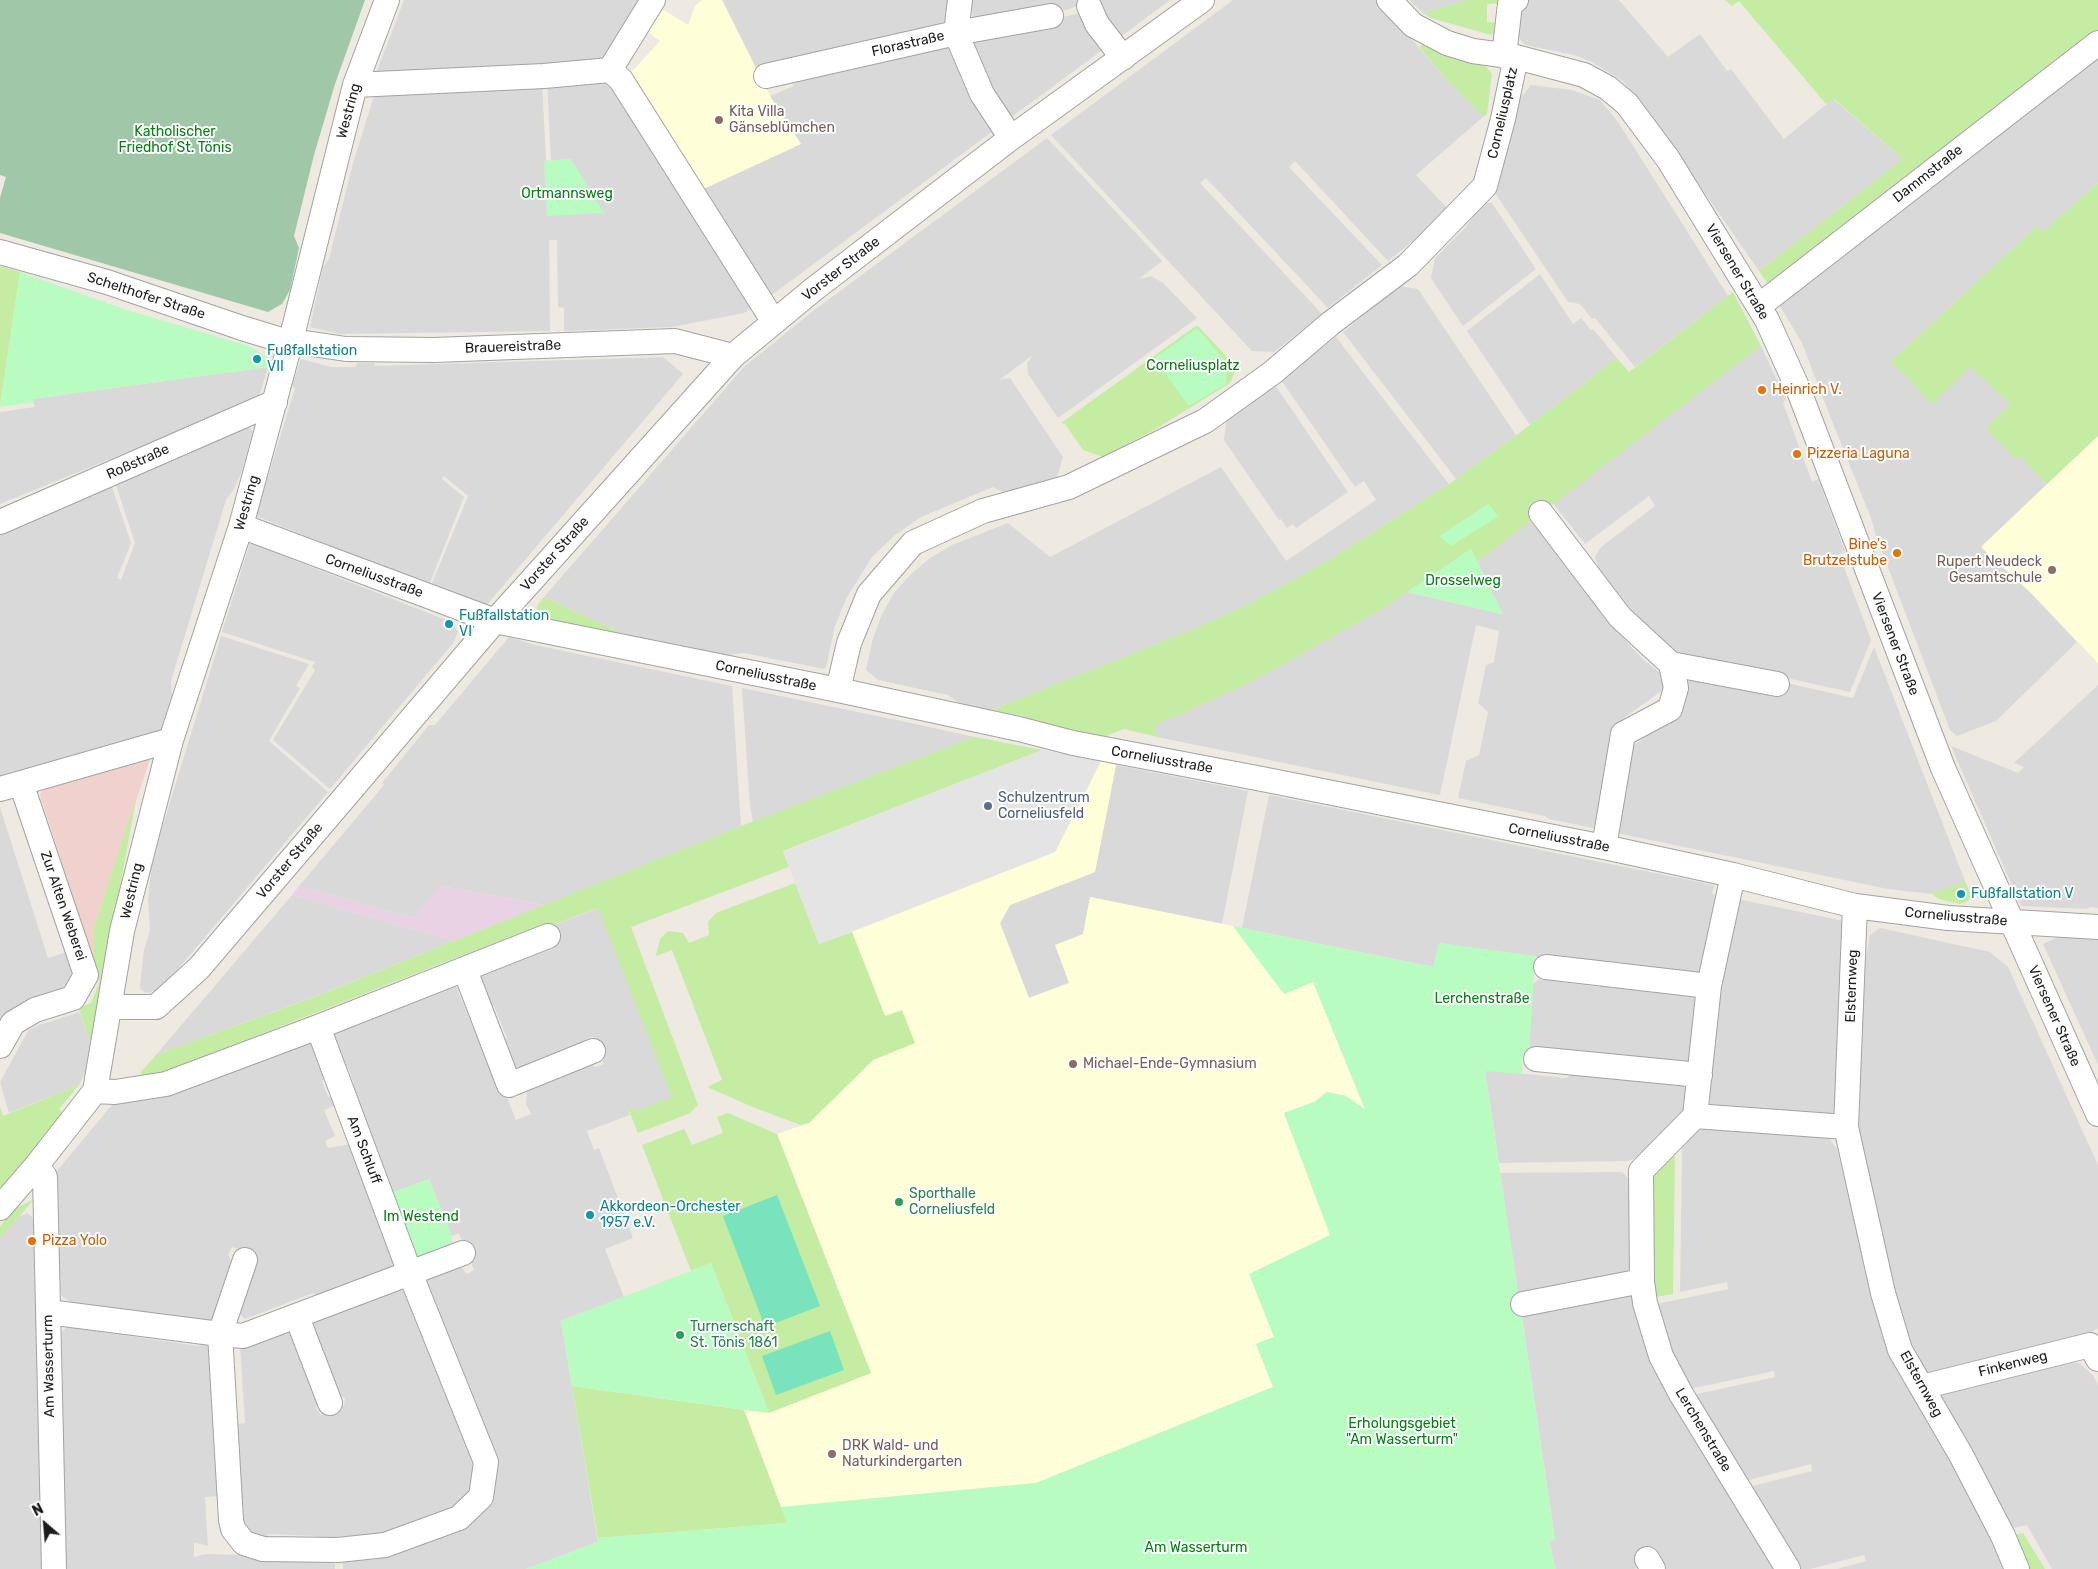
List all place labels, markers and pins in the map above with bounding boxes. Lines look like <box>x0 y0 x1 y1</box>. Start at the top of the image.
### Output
place label: Kita Villa Gänseblümchen <box>729 104 835 136</box>
marker: Kita Villa Gänseblümchen <box>713 114 725 126</box>
place label: Fußfallstation VII <box>267 343 357 376</box>
marker: Fußfallstation VII <box>251 353 263 365</box>
place label: Heinrich V. <box>1772 382 1842 398</box>
marker: Heinrich V. <box>1756 384 1768 396</box>
place label: Pizzeria Laguna <box>1807 446 1910 462</box>
marker: Pizzeria Laguna <box>1791 448 1803 460</box>
place label: Bine's Brutzelstube <box>1803 537 1887 570</box>
marker: Bine's Brutzelstube <box>1891 547 1903 559</box>
place label: Rupert Neudeck Gesamtschule <box>1937 554 2042 586</box>
marker: Rupert Neudeck Gesamtschule <box>2046 564 2058 576</box>
place label: Fußfallstation VI <box>459 608 549 640</box>
marker: Fußfallstation VI <box>443 618 455 630</box>
place label: Schulzentrum Corneliusfeld <box>998 790 1090 822</box>
marker: Schulzentrum Corneliusfeld <box>982 800 994 812</box>
place label: Fußfallstation V <box>1971 886 2074 902</box>
marker: Fußfallstation V <box>1955 888 1967 900</box>
place label: Michael-Ende-Gymnasium <box>1083 1056 1257 1072</box>
marker: Michael-Ende-Gymnasium <box>1067 1058 1079 1070</box>
place label: Sporthalle Corneliusfeld <box>909 1186 995 1218</box>
marker: Sporthalle Corneliusfeld <box>893 1196 905 1208</box>
place label: Akkordeon-Orchester 1957 e.V. <box>600 1199 741 1232</box>
marker: Akkordeon-Orchester 1957 e.V. <box>584 1209 596 1221</box>
place label: Pizza Yolo <box>42 1233 107 1249</box>
marker: Pizza Yolo <box>26 1235 38 1247</box>
place label: Turnerschaft St. Tönis 1861 <box>690 1319 777 1351</box>
marker: Turnerschaft St. Tönis 1861 <box>674 1329 686 1341</box>
place label: DRK Wald- und Naturkindergarten <box>842 1438 962 1470</box>
marker: DRK Wald- und Naturkindergarten <box>826 1448 838 1460</box>

